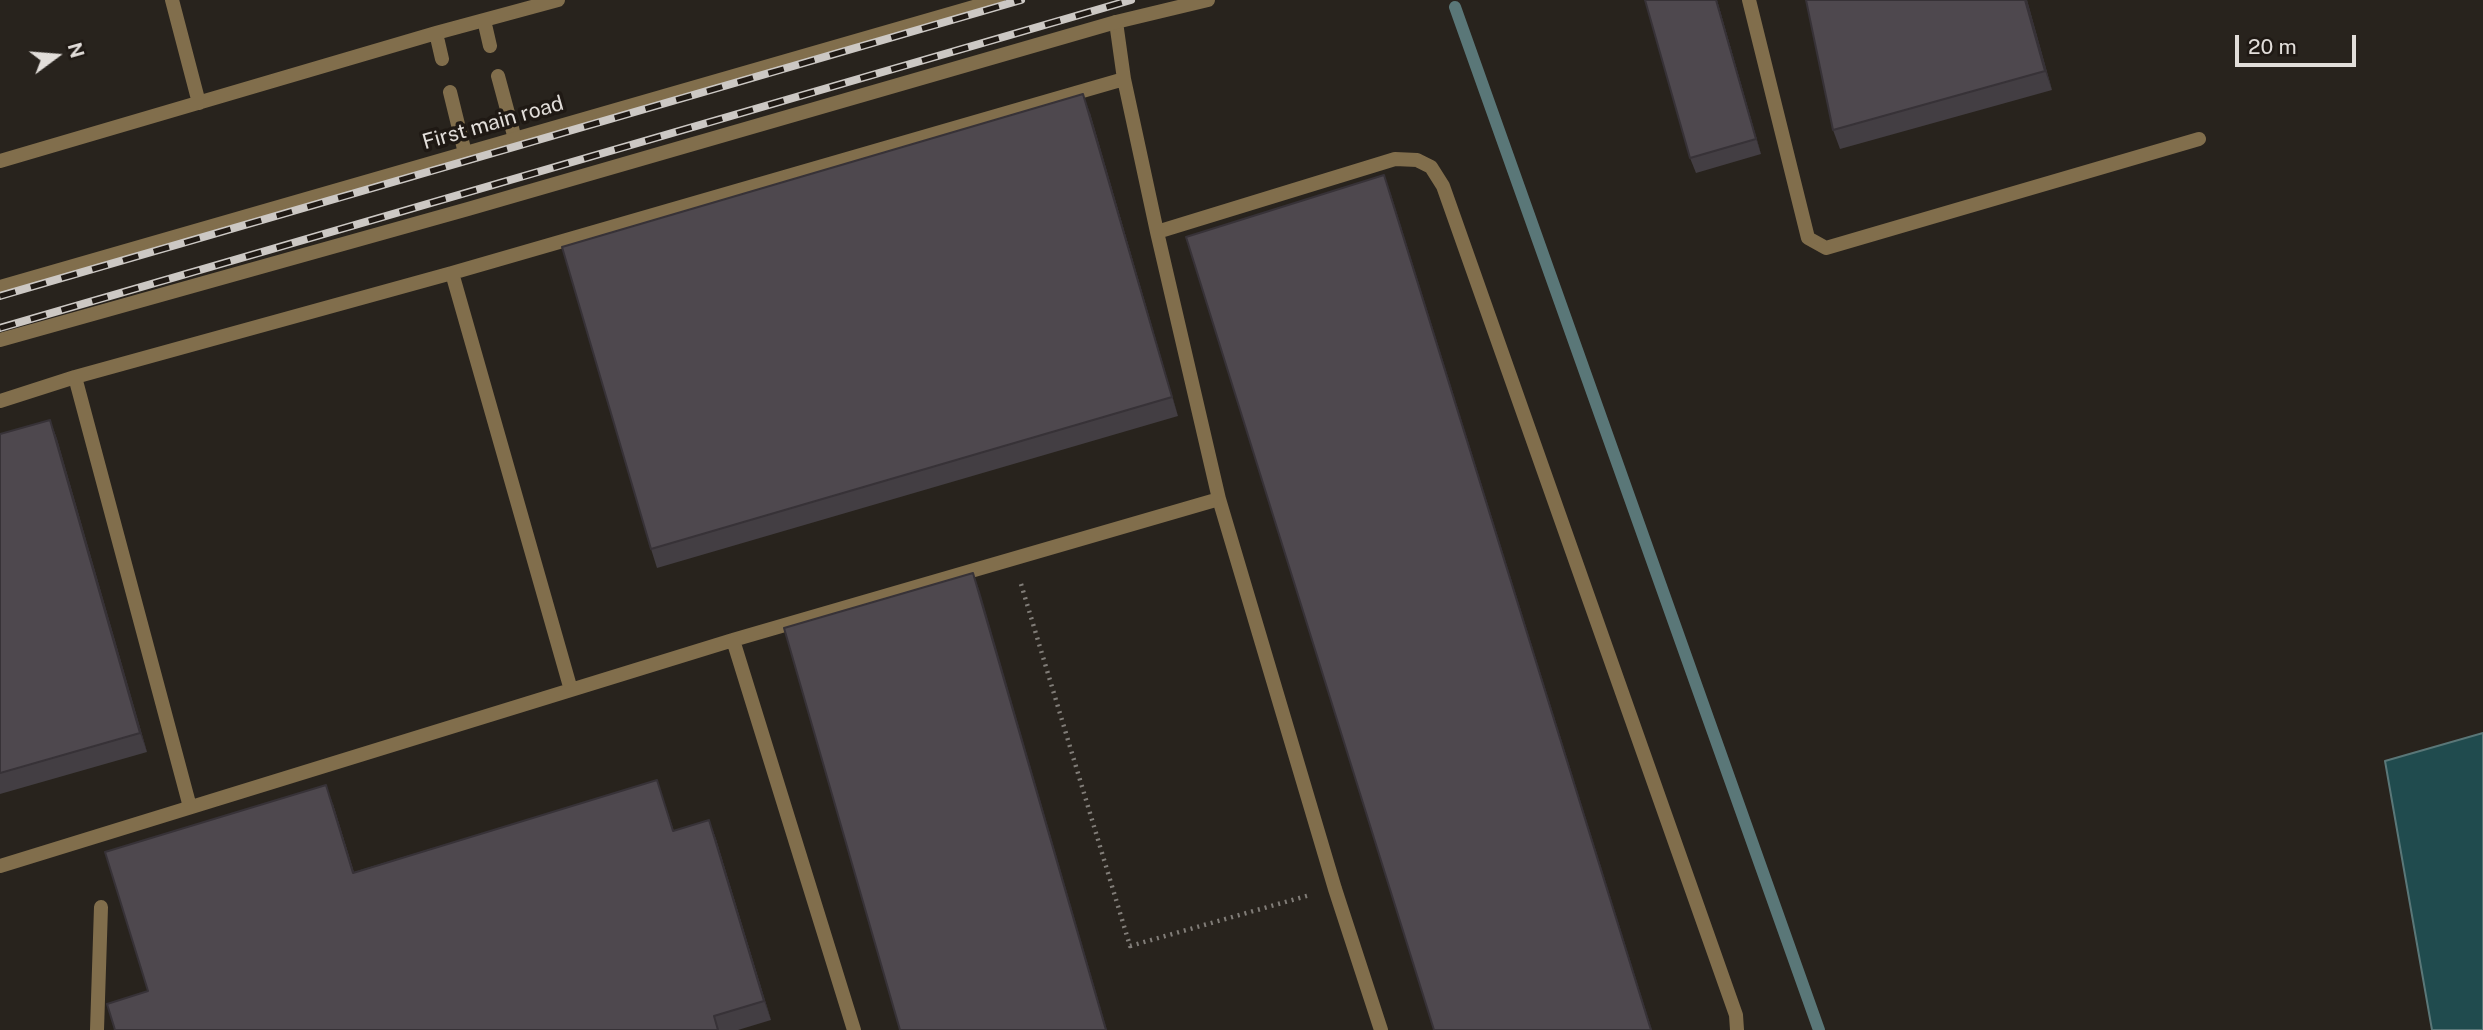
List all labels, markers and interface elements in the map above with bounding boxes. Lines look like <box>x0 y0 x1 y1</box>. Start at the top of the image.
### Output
north arrow <box>21 21 91 91</box>
scale bar <box>2238 21 2359 65</box>
text: 20 m <box>2248 34 2297 59</box>
text: N <box>64 40 89 60</box>
street label: First main road <box>419 91 567 155</box>

